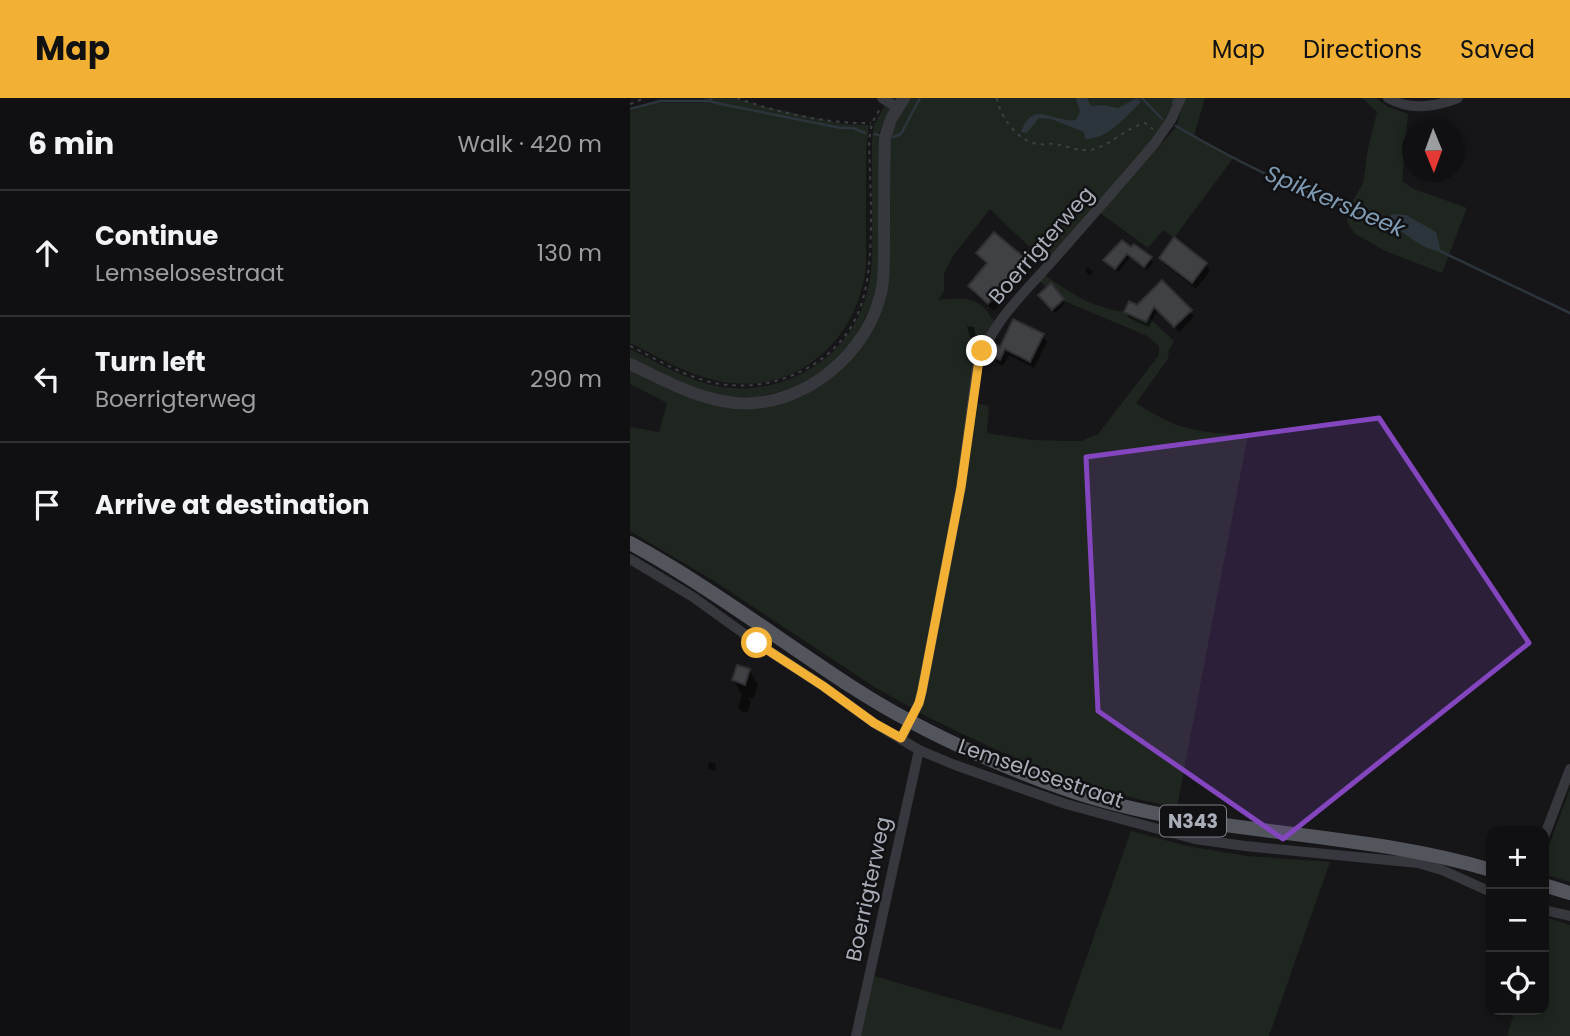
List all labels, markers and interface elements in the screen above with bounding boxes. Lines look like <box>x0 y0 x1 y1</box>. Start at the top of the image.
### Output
text: Map <box>35 25 110 72</box>
text: Map <box>1212 33 1265 66</box>
text: Directions <box>1303 33 1422 66</box>
text: Saved <box>1460 33 1535 66</box>
north arrow <box>1402 119 1465 182</box>
text: 6 min <box>28 122 114 165</box>
text: Walk · 420 m <box>457 128 602 160</box>
water label: Spikkersbeek <box>1260 157 1411 245</box>
street label: Boerrigterweg <box>982 180 1100 310</box>
text: Continue <box>95 218 218 254</box>
icon: ahead <box>28 234 66 272</box>
text: 130 m <box>537 237 602 269</box>
text: Lemselosestraat <box>95 257 284 289</box>
route end <box>966 335 997 366</box>
text: Turn left <box>95 344 206 380</box>
icon: left <box>28 360 66 398</box>
text: 290 m <box>530 363 602 395</box>
text: Boerrigterweg <box>95 383 256 415</box>
icon: arrive <box>28 486 66 524</box>
text: Arrive at destination <box>95 487 370 523</box>
route start <box>741 627 772 658</box>
street label: Lemselosestraat <box>955 731 1127 815</box>
road number: N343 <box>1160 806 1226 836</box>
street label: Boerrigterweg <box>839 814 897 964</box>
map controls <box>1486 826 1549 1015</box>
button: + <box>1486 826 1549 889</box>
button: − <box>1486 889 1549 952</box>
button: locate <box>1486 952 1549 1015</box>

